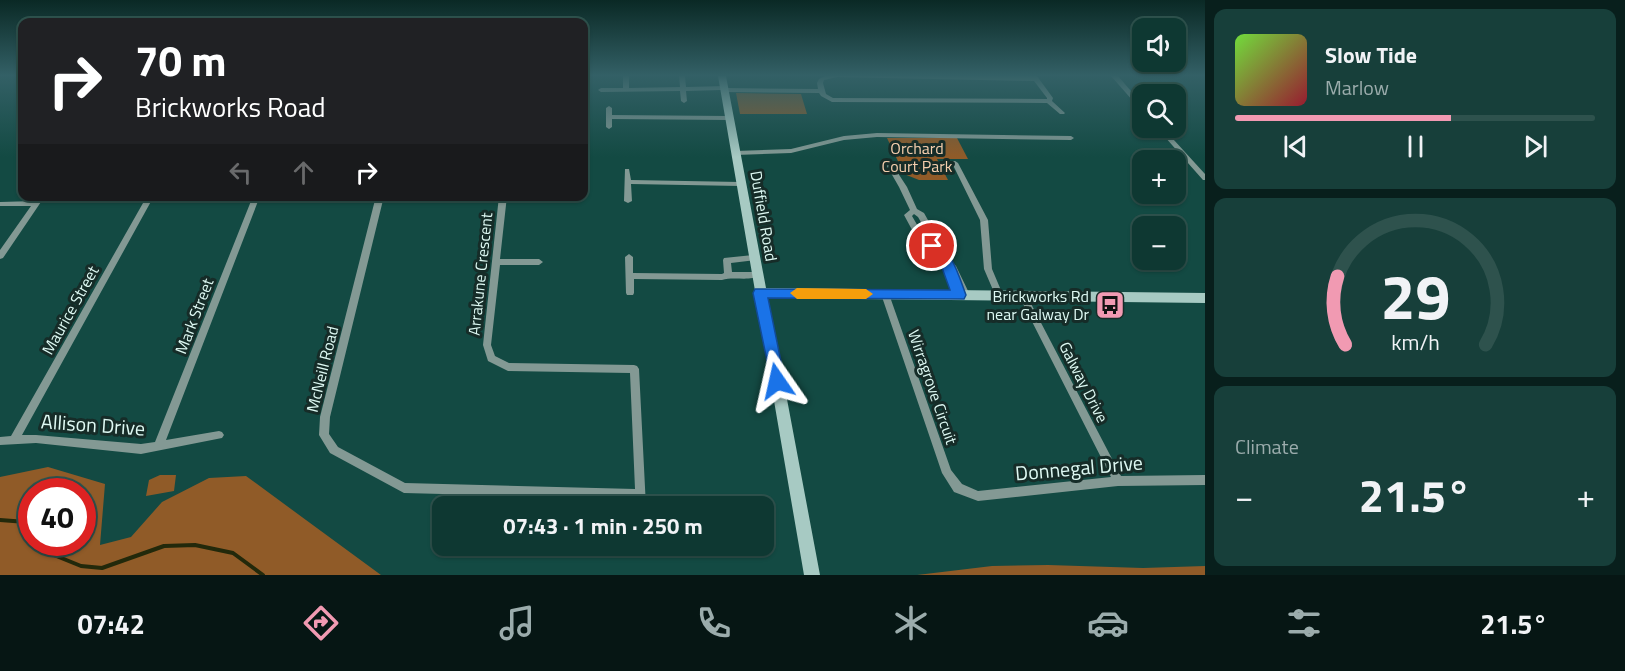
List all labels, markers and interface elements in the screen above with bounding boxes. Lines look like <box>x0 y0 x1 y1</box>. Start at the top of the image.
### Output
map controls <box>1132 18 1186 270</box>
button: sound <box>1132 18 1186 72</box>
text: 70 m <box>135 28 227 92</box>
text: Slow Tide <box>1325 38 1417 72</box>
icon: right <box>36 42 114 120</box>
text: Marlow <box>1325 72 1389 103</box>
button: search <box>1132 84 1186 138</box>
text: Brickworks Road <box>135 86 326 127</box>
icon: previous <box>1279 130 1312 163</box>
icon: pause <box>1399 130 1432 163</box>
icon: next <box>1519 130 1552 163</box>
park label: Orchard Court Park <box>882 136 953 178</box>
button: + <box>1132 150 1186 204</box>
icon: left <box>224 156 257 189</box>
icon: ahead <box>287 156 320 189</box>
icon: right <box>350 156 383 189</box>
street label: Duffield Road <box>744 169 784 263</box>
street label: Arrakune Crescent <box>462 211 498 337</box>
button: − <box>1132 216 1186 270</box>
pin <box>906 220 957 271</box>
icon: arrive <box>915 229 948 262</box>
text: 29 <box>1380 248 1450 343</box>
street label: Maurice Street <box>36 261 105 359</box>
street label: Mark Street <box>169 274 220 357</box>
place label: Brickworks Rd near Galway Dr <box>987 284 1089 326</box>
bus stop icon: Brickworks Rd near Galway Dr <box>1094 289 1126 321</box>
street label: McNeill Road <box>300 323 344 415</box>
street label: Wirragrove Circuit <box>902 326 964 448</box>
text: km/h <box>1391 326 1439 358</box>
street label: Galway Drive <box>1053 337 1115 427</box>
position arrow <box>745 349 809 413</box>
street label: Allison Drive <box>40 405 146 444</box>
text: Climate <box>1235 431 1299 462</box>
street label: Donnegal Drive <box>1014 446 1144 489</box>
text: 21.5° <box>1359 461 1471 529</box>
text: − <box>1235 471 1253 521</box>
text: + <box>1577 471 1595 521</box>
speed limit sign: 40 <box>18 478 96 556</box>
text: 07:43 · 1 min · 250 m <box>503 509 703 543</box>
icon: directions <box>300 602 342 644</box>
icon: music <box>496 602 538 644</box>
icon: phone <box>693 602 735 644</box>
icon: climate <box>890 602 932 644</box>
icon: car <box>1087 602 1129 644</box>
icon: filters <box>1283 602 1325 644</box>
text: 07:42 <box>77 603 145 644</box>
text: 21.5° <box>1480 603 1548 644</box>

